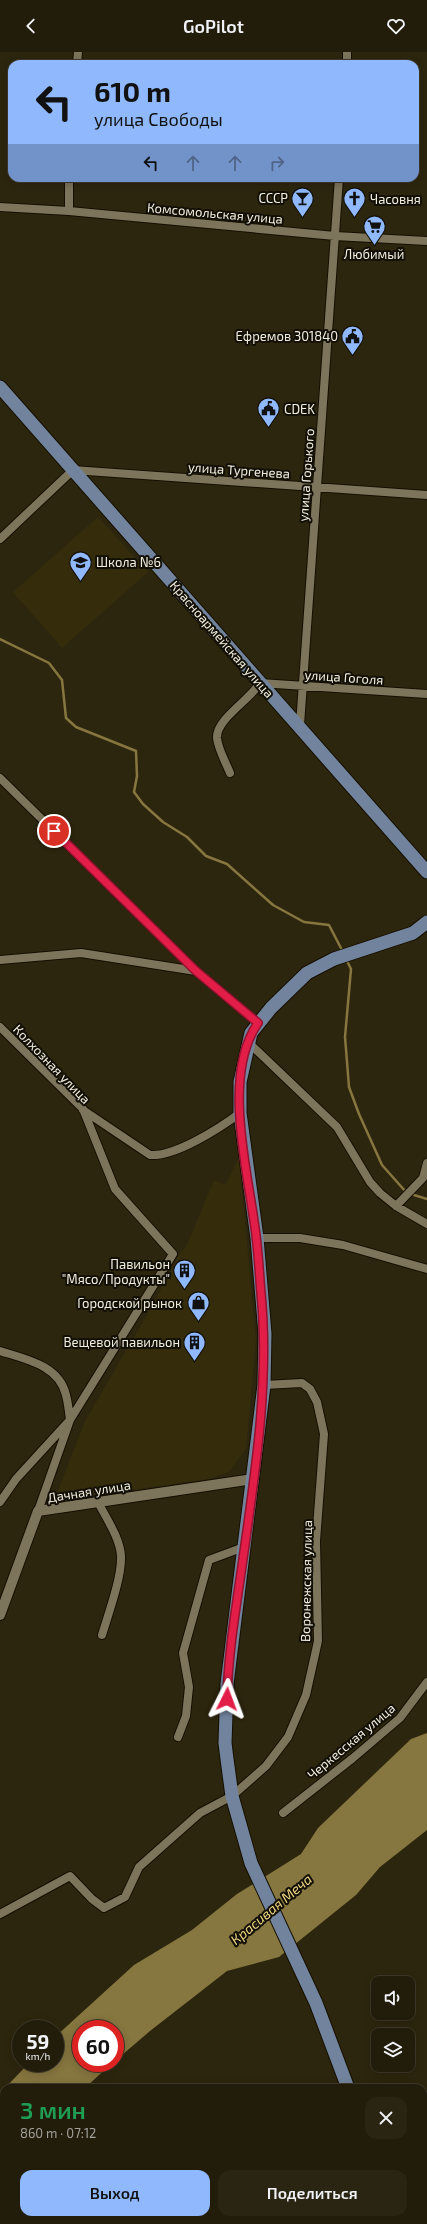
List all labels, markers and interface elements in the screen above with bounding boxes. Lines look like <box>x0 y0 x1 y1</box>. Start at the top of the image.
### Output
icon: back <box>20 15 42 37</box>
text: GoPilot <box>183 15 244 37</box>
icon: heart <box>385 15 407 37</box>
text: 610 m <box>94 74 171 108</box>
icon: left <box>28 76 80 128</box>
text: улица Свободы <box>94 108 223 130</box>
icon: left <box>140 152 162 174</box>
icon: ahead <box>182 152 204 174</box>
icon: ahead <box>224 152 246 174</box>
icon: right <box>266 152 288 174</box>
bar icon: СССР <box>290 185 316 218</box>
church icon: Часовня <box>341 186 367 219</box>
place label: СССР <box>258 190 288 206</box>
place label: Часовня <box>370 191 421 207</box>
street label: Комсомольская улица <box>146 199 284 227</box>
supermarket icon: Любимый <box>361 213 387 246</box>
place label: Любимый <box>344 246 404 262</box>
public building icon: Ефремов 301840 <box>340 323 366 356</box>
place label: Ефремов 301840 <box>236 328 338 344</box>
public building icon: CDEK <box>256 396 282 429</box>
place label: CDEK <box>284 401 315 417</box>
street label: улица Горького <box>295 428 317 522</box>
street label: улица Тургенева <box>187 458 291 482</box>
school or university icon: Школа №6 <box>67 549 93 582</box>
place label: Школа №6 <box>96 554 161 570</box>
street label: Красноармейская улица <box>167 577 277 701</box>
street label: улица Гоголя <box>304 666 384 688</box>
pin <box>37 814 71 848</box>
icon: arrive <box>43 820 65 842</box>
street label: Колхозная улица <box>10 1021 94 1107</box>
place label: Павильон "Мясо/Продукты" <box>62 1256 170 1287</box>
building icon: Павильон "Мясо/Продукты" <box>172 1258 198 1291</box>
shop icon: Городской рынок <box>185 1290 211 1323</box>
place label: Городской рынок <box>77 1295 182 1311</box>
building icon: Вещевой павильон <box>182 1329 208 1362</box>
place label: Вещевой павильон <box>64 1334 180 1350</box>
street label: Дачная улица <box>46 1477 132 1505</box>
street label: Воронежская улица <box>297 1520 315 1642</box>
position arrow <box>206 1678 248 1720</box>
street label: Черкесская улица <box>304 1700 398 1782</box>
water label: Красивая Меча <box>227 1870 315 1948</box>
map controls <box>371 1976 415 2072</box>
button: sound <box>371 1976 415 2020</box>
speed limit sign: 60 <box>72 2020 124 2072</box>
button: layers <box>371 2028 415 2072</box>
text: 59 <box>27 2029 49 2053</box>
text: km/h <box>26 2050 50 2062</box>
text: 3 мин <box>20 2095 86 2124</box>
button: close <box>365 2097 407 2139</box>
text: 860 m · 07:12 <box>20 2125 96 2141</box>
button: Выход <box>20 2170 210 2216</box>
button: Поделиться <box>218 2170 407 2216</box>

